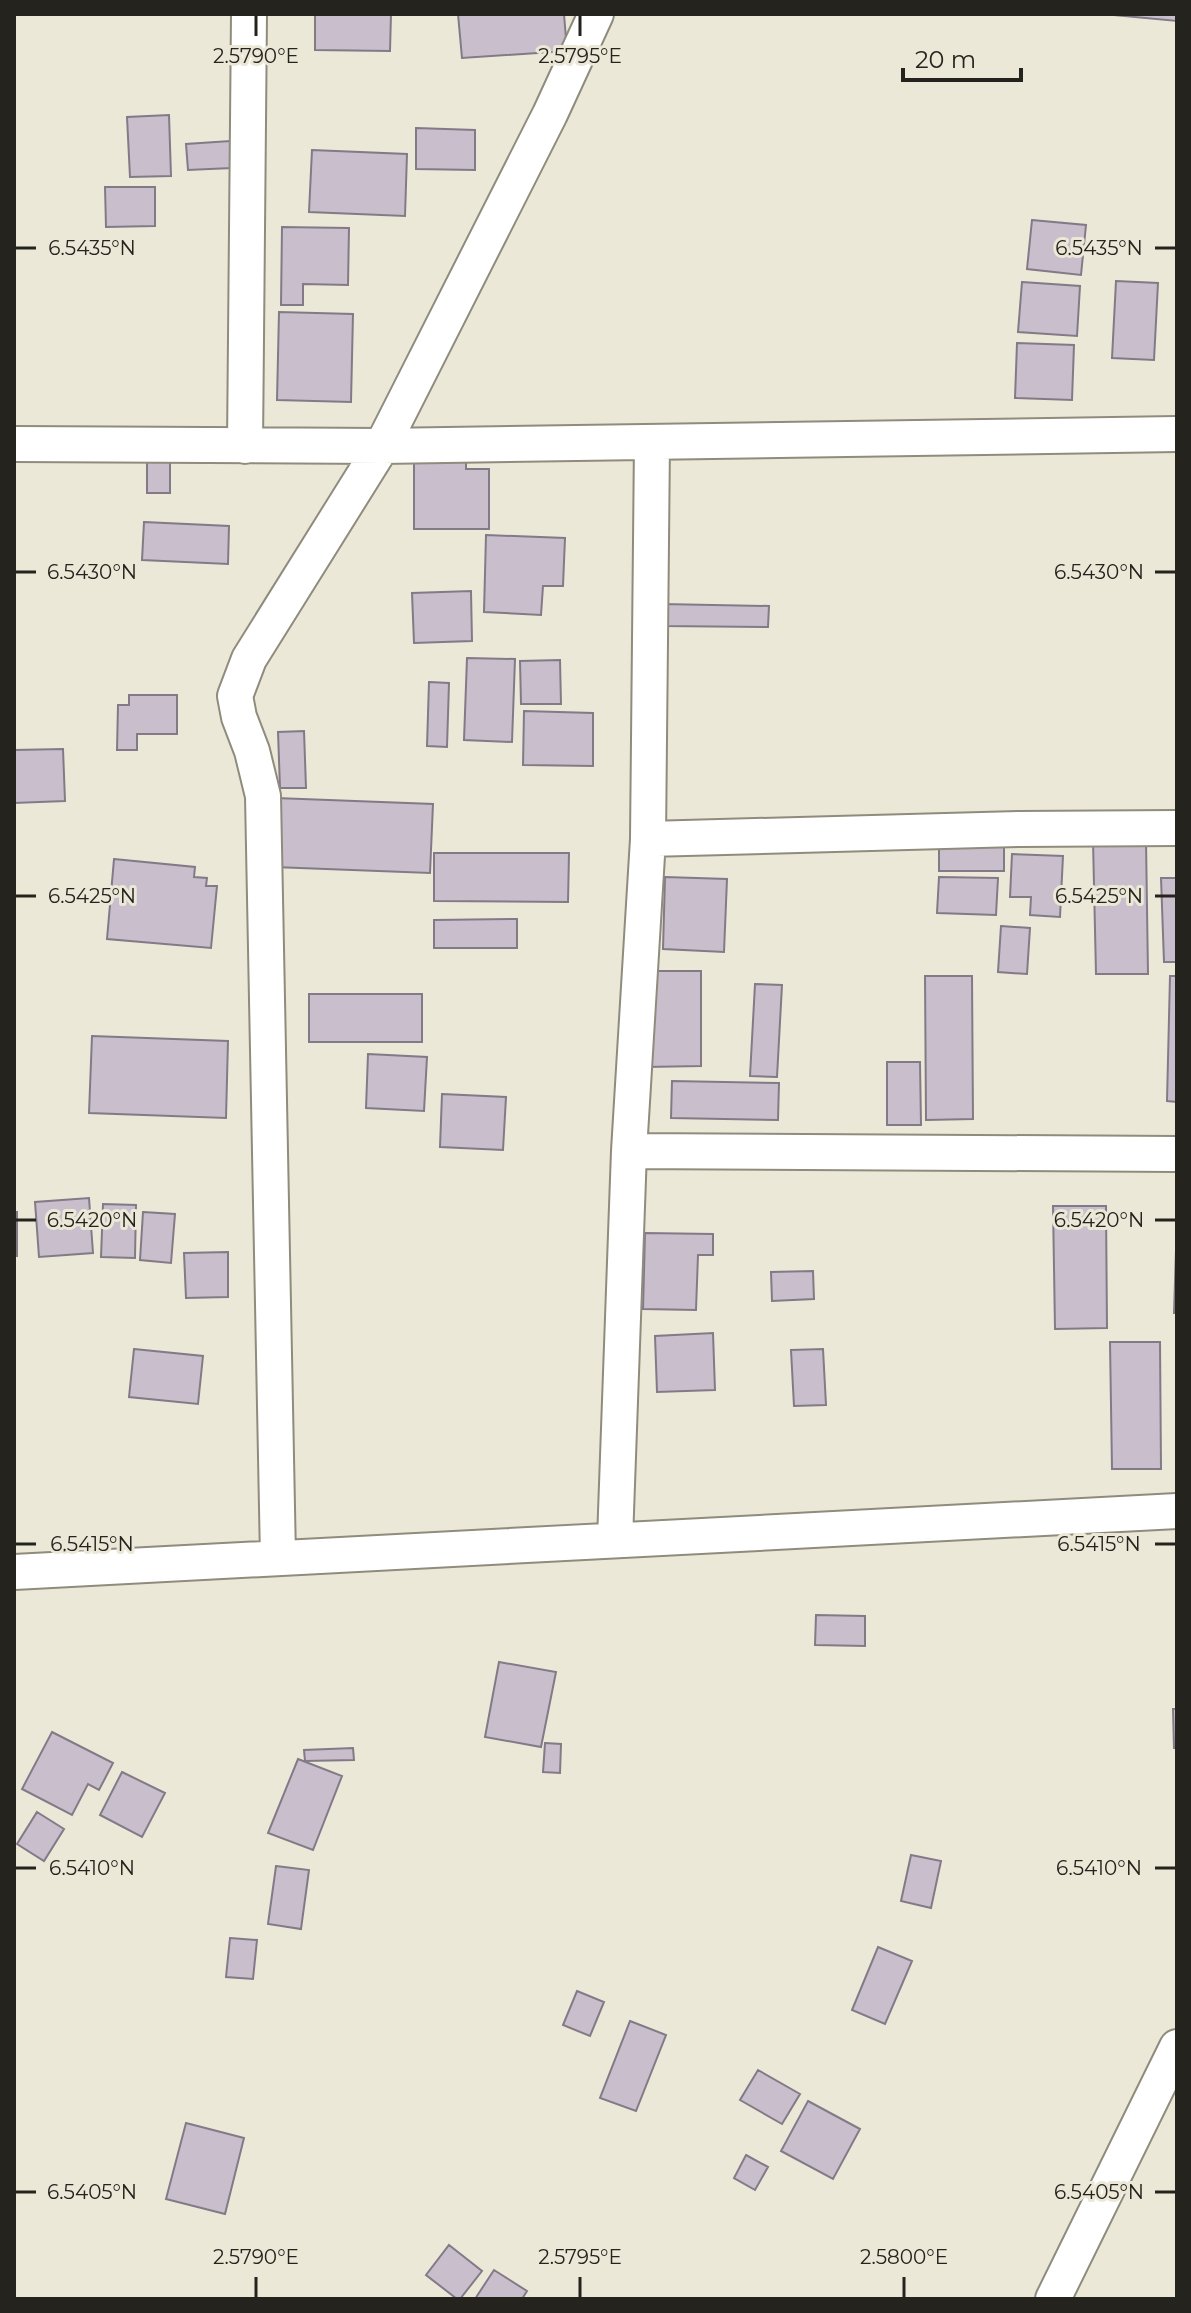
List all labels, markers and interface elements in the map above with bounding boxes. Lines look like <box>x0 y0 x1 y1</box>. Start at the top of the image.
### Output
scale bar <box>903 32 1021 82</box>
text: 2.5790°E <box>213 44 299 68</box>
text: 2.5795°E <box>538 44 622 68</box>
text: 20 m <box>915 45 976 74</box>
text: 6.5435°N <box>48 236 136 260</box>
text: 6.5435°N <box>1055 236 1143 260</box>
text: 6.5430°N <box>47 560 137 584</box>
text: 6.5430°N <box>1054 560 1144 584</box>
text: 6.5425°N <box>48 884 136 908</box>
text: 6.5425°N <box>1055 884 1143 908</box>
text: 6.5420°N <box>47 1208 137 1232</box>
text: 6.5420°N <box>1054 1208 1144 1232</box>
text: 6.5415°N <box>50 1532 134 1556</box>
text: 6.5415°N <box>1057 1532 1141 1556</box>
text: 6.5410°N <box>49 1856 135 1880</box>
text: 6.5410°N <box>1056 1856 1142 1880</box>
text: 6.5405°N <box>47 2180 137 2204</box>
text: 6.5405°N <box>1054 2180 1144 2204</box>
text: 2.5790°E <box>213 2245 299 2269</box>
text: 2.5795°E <box>538 2245 622 2269</box>
text: 2.5800°E <box>860 2245 948 2269</box>

